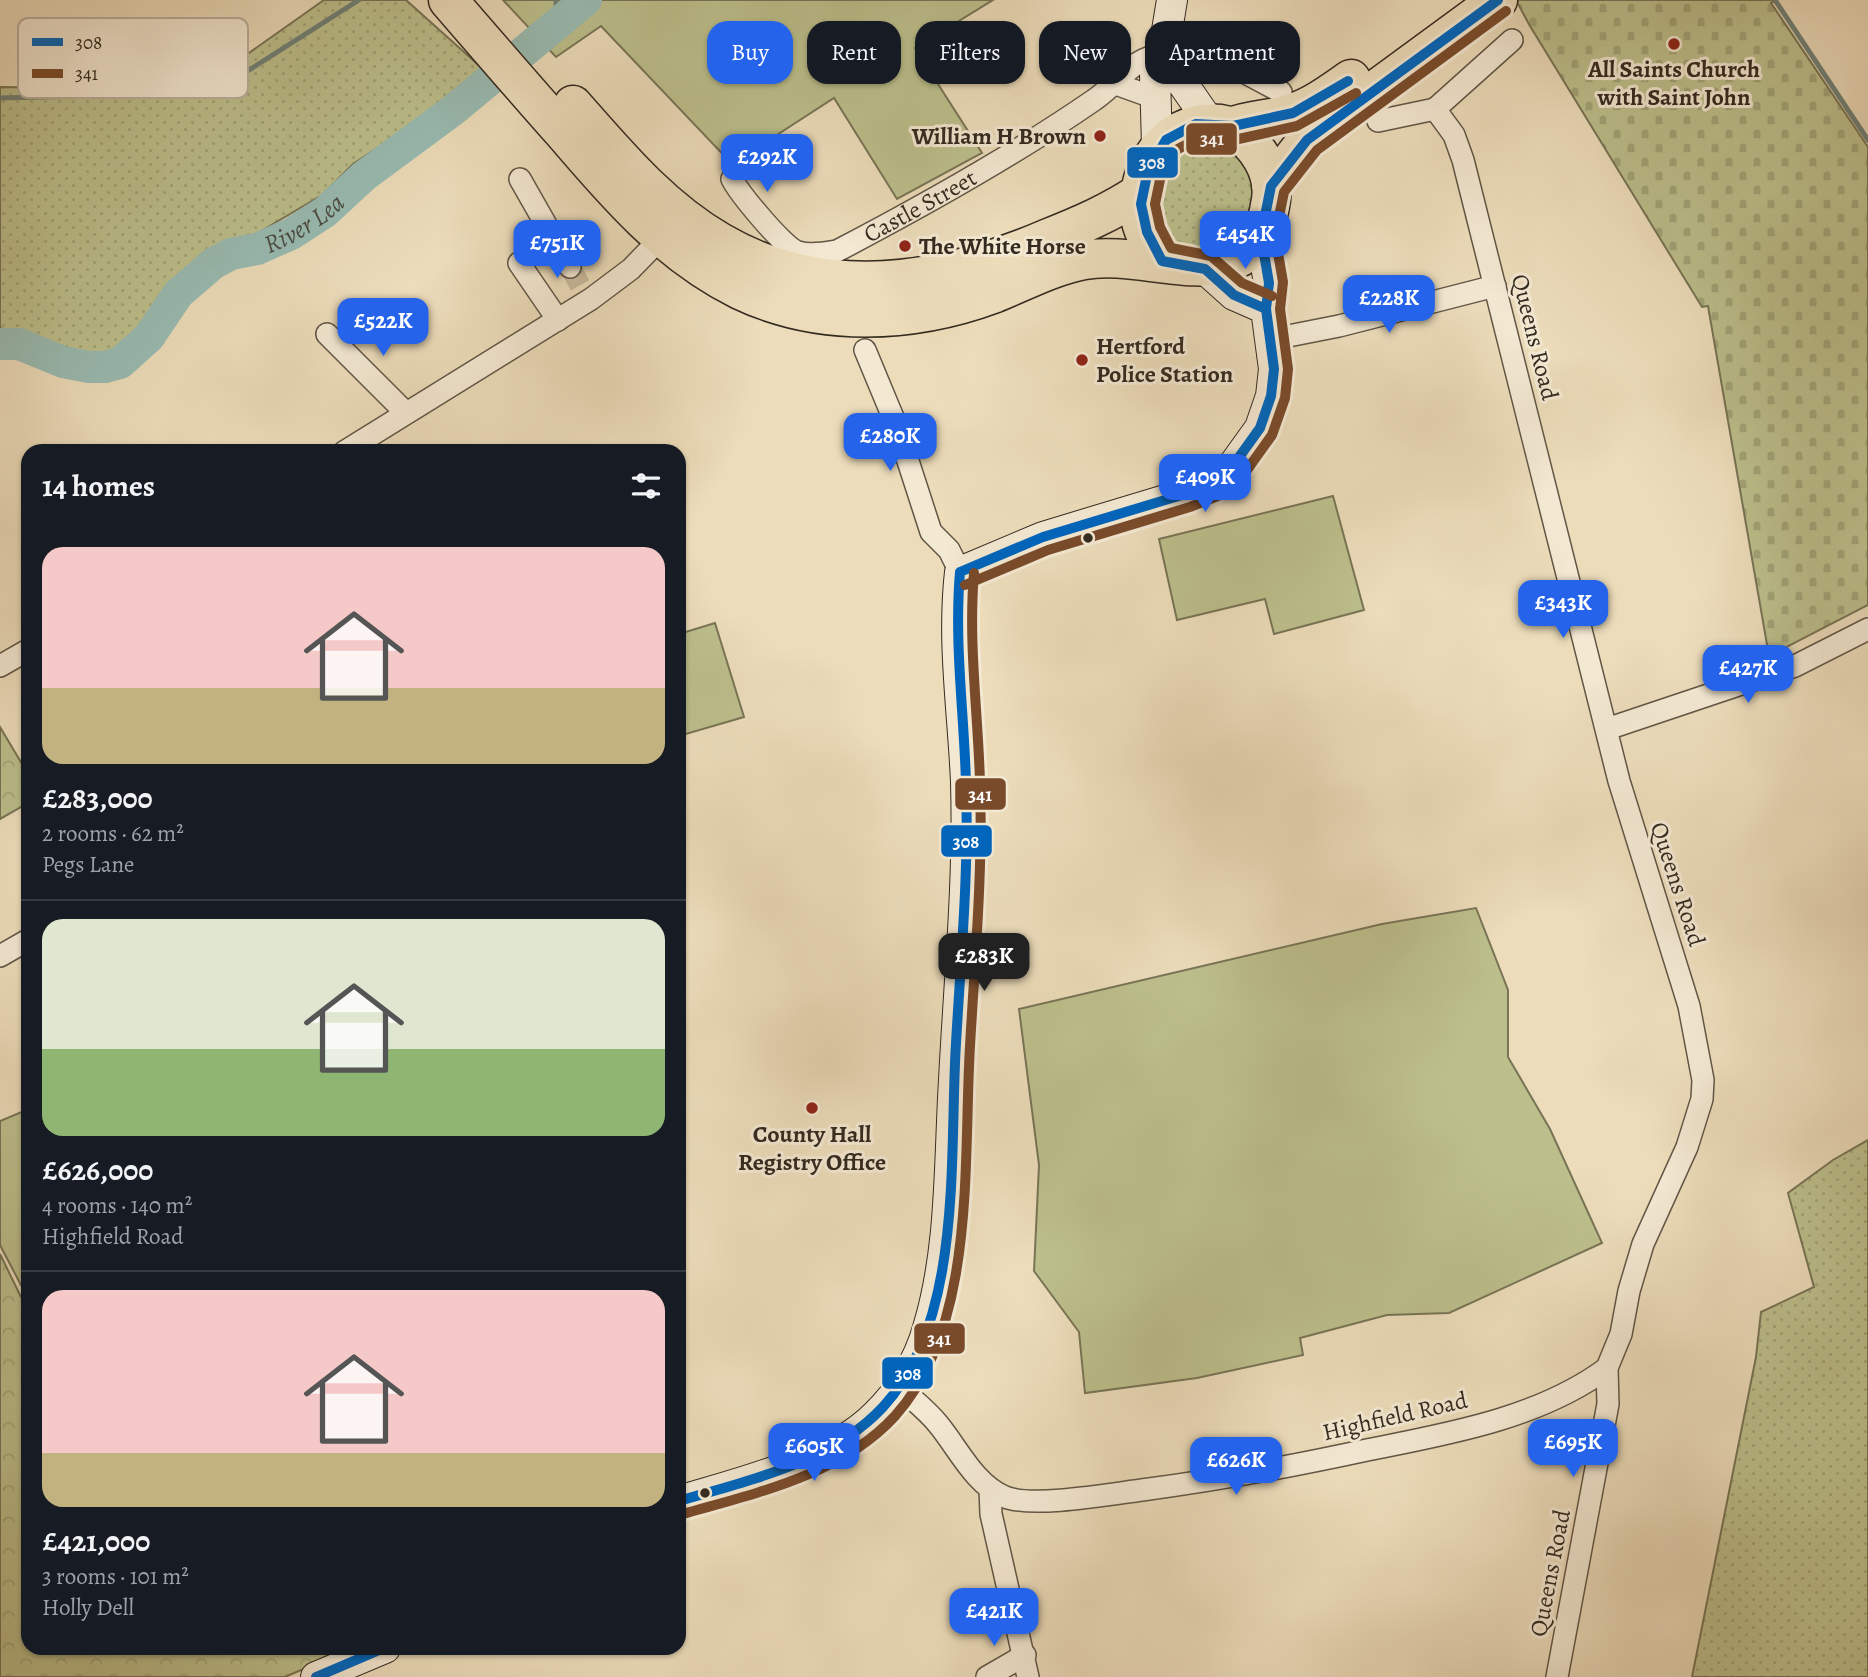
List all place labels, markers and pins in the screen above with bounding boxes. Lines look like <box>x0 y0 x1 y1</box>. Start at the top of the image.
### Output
marker: All Saints Church with Saint John <box>1666 36 1682 52</box>
place label: All Saints Church with Saint John <box>1587 53 1760 113</box>
place label: William H Brown <box>911 120 1087 152</box>
marker: William H Brown <box>1092 128 1108 144</box>
pin: £292K <box>718 134 816 194</box>
pin: £454K <box>1196 212 1294 271</box>
pin: £751K <box>508 220 606 280</box>
place label: The White Horse <box>919 230 1086 262</box>
marker: The White Horse <box>897 238 913 254</box>
pin: £228K <box>1340 276 1438 335</box>
pin: £522K <box>334 298 432 358</box>
place label: Hertford Police Station <box>1096 330 1234 390</box>
marker: Hertford Police Station <box>1074 352 1090 368</box>
pin: £280K <box>841 414 939 473</box>
pin: £409K <box>1156 454 1254 514</box>
unlabelled marker <box>1081 531 1095 545</box>
pin: £343K <box>1514 580 1612 640</box>
pin: £427K <box>1699 646 1797 705</box>
pin: £283K <box>935 934 1033 993</box>
marker: County Hall Registry Office <box>804 1100 820 1116</box>
place label: County Hall Registry Office <box>738 1118 886 1178</box>
pin: £695K <box>1524 1420 1622 1479</box>
pin: £605K <box>765 1424 863 1483</box>
pin: £626K <box>1187 1438 1285 1497</box>
unlabelled marker <box>698 1486 712 1500</box>
pin: £421K <box>945 1588 1043 1648</box>

